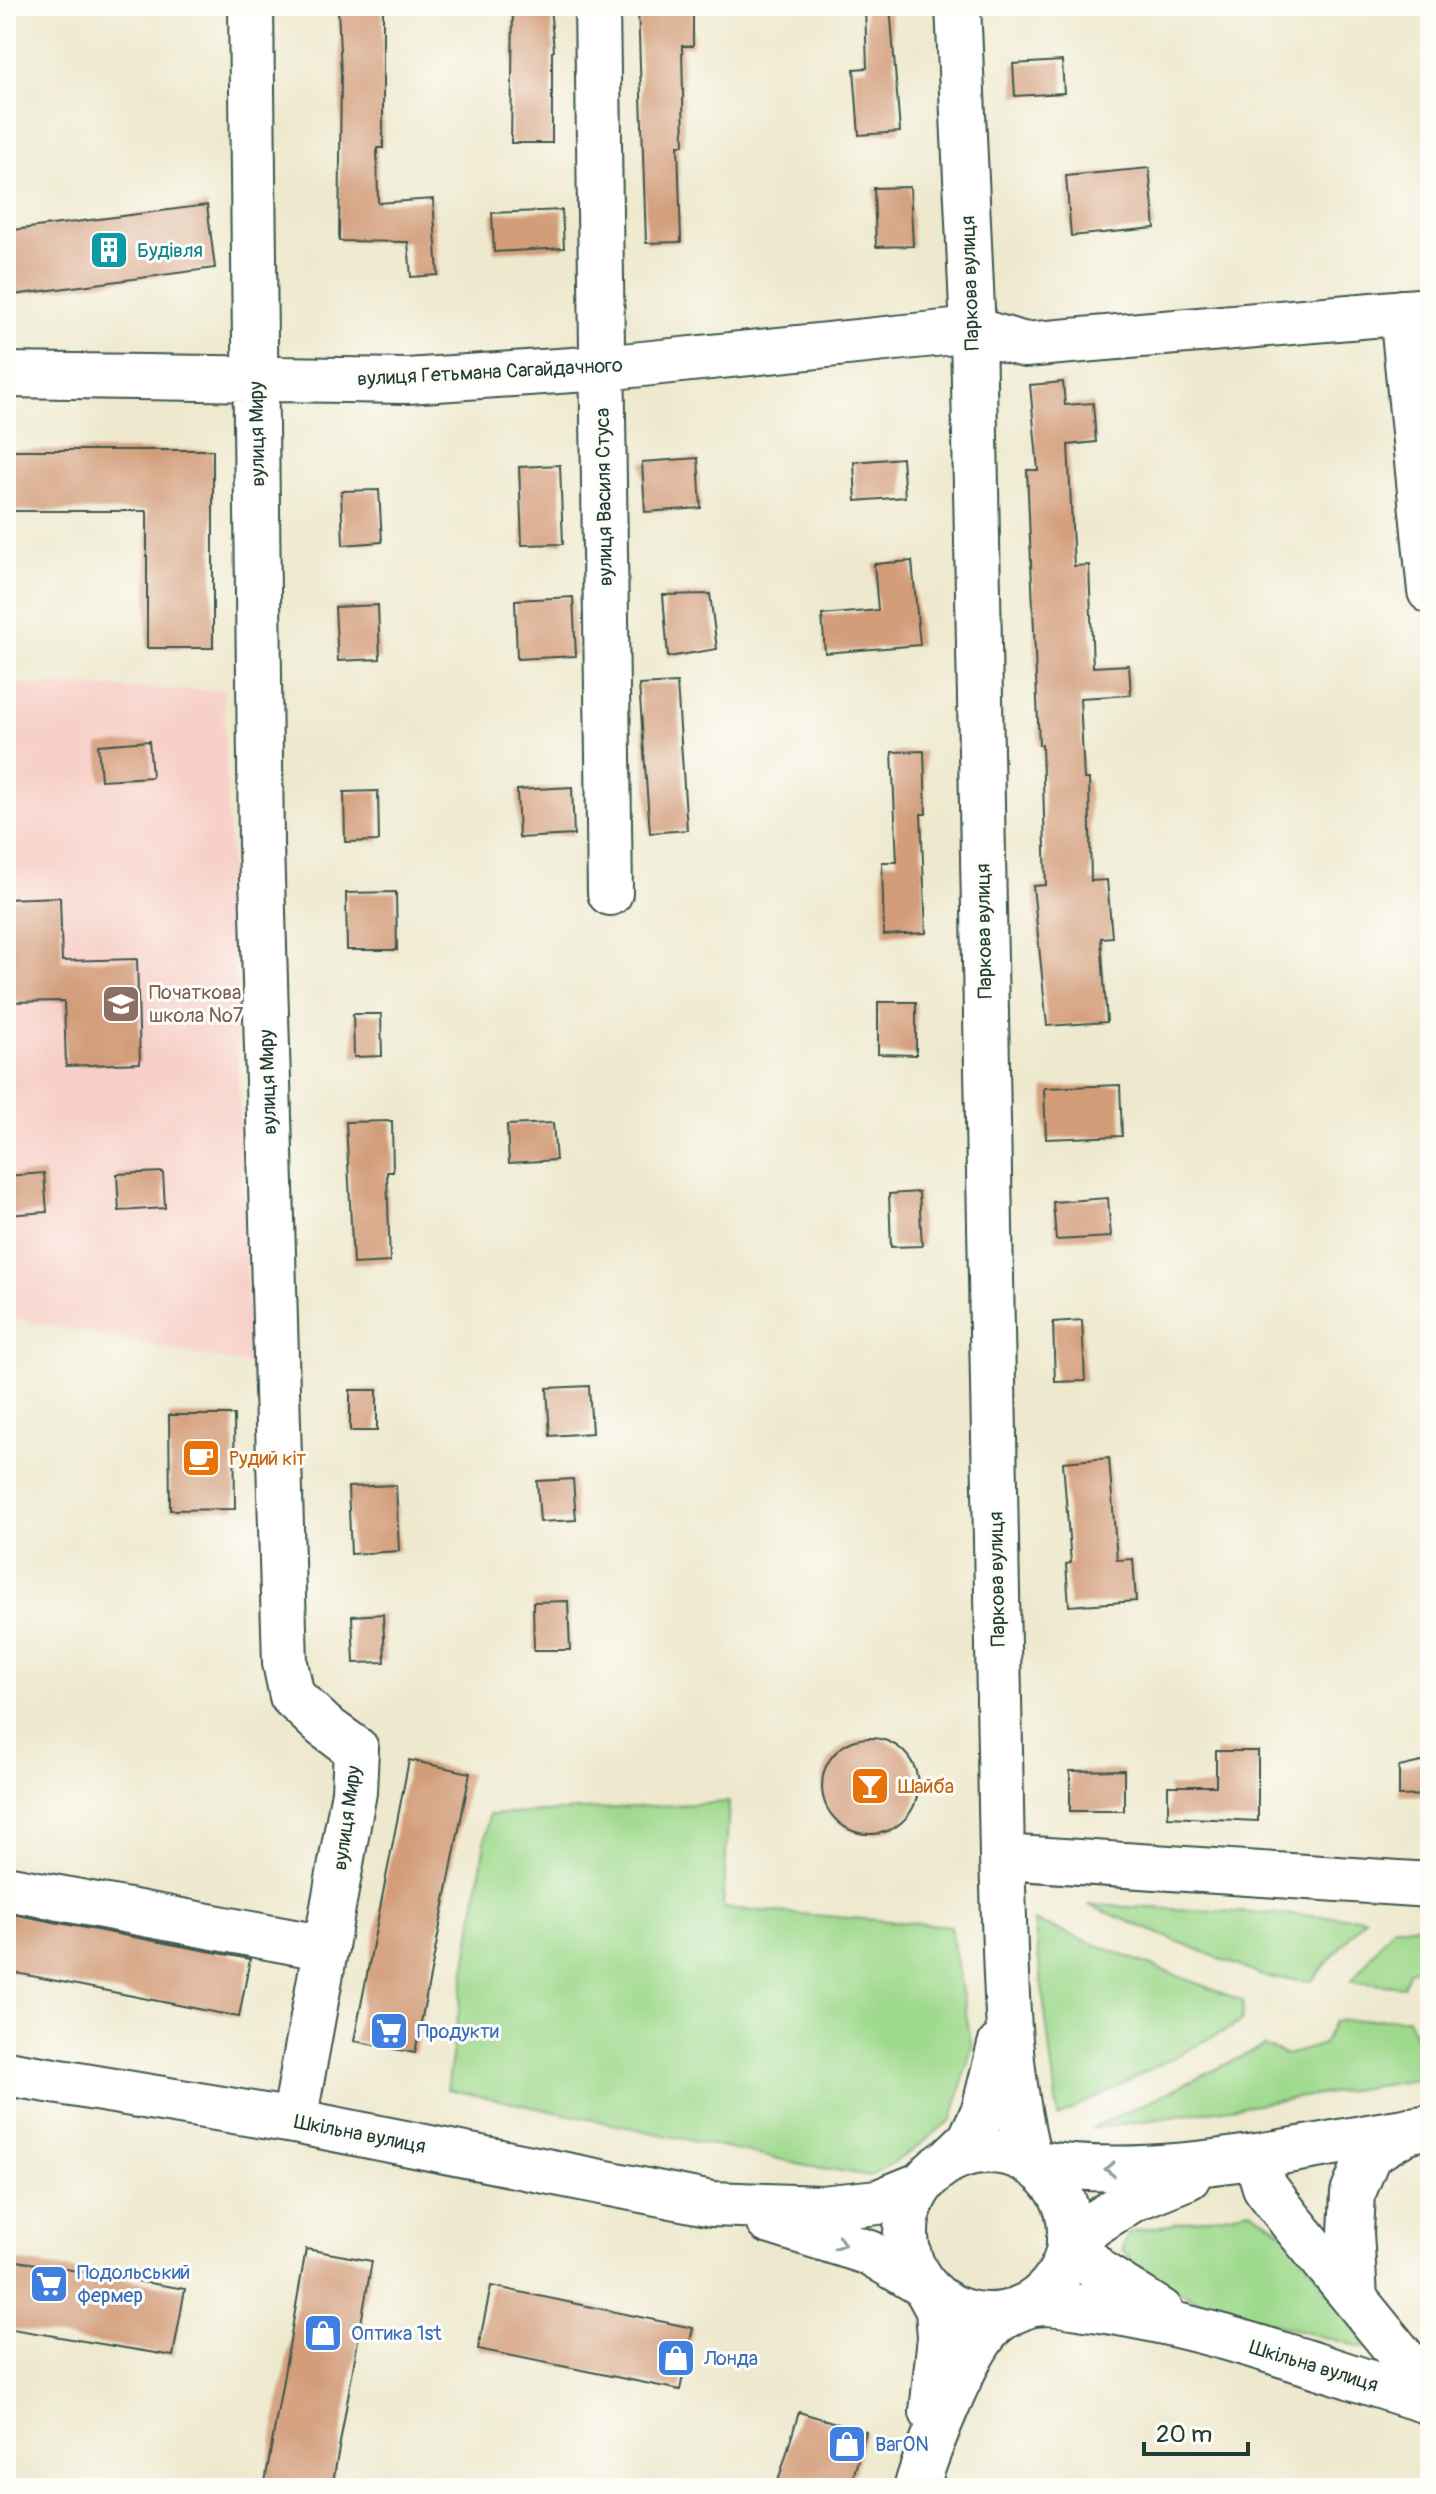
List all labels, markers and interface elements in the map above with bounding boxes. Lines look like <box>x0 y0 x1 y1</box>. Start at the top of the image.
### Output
street label: Паркова вулиця <box>955 215 985 351</box>
building icon: Будівля <box>88 229 130 271</box>
place label: Будівля <box>137 238 203 263</box>
street label: вулиця Гетьмана Сагайдачного <box>357 353 624 391</box>
street label: вулиця Миру <box>244 381 270 487</box>
street label: вулиця Василя Стуса <box>590 408 618 586</box>
street label: Паркова вулиця <box>970 863 998 999</box>
place label: Початкова школа №7 <box>149 980 244 1028</box>
school or university icon: Початкова школа №7 <box>100 983 142 1025</box>
street label: вулиця Миру <box>254 1028 282 1135</box>
cafe icon: Рудий кіт <box>180 1437 222 1479</box>
place label: Рудий кіт <box>229 1446 306 1471</box>
street label: Паркова вулиця <box>983 1511 1011 1647</box>
street label: вулиця Миру <box>327 1764 367 1872</box>
bar icon: Шайба <box>849 1765 891 1807</box>
place label: Шайба <box>898 1774 954 1799</box>
supermarket icon: Продукти <box>368 2010 410 2052</box>
place label: Продукти <box>417 2019 499 2044</box>
street label: Шкільна вулиця <box>292 2109 428 2159</box>
one-way arrow <box>1103 2160 1116 2178</box>
one-way arrow <box>833 2234 847 2250</box>
place label: Подольський фермер <box>77 2260 190 2308</box>
supermarket icon: Подольський фермер <box>28 2263 70 2305</box>
shop icon: Оптика 1st <box>302 2312 344 2354</box>
place label: Оптика 1st <box>351 2321 443 2346</box>
street label: Шкільна вулиця <box>1247 2335 1381 2397</box>
shop icon: Лонда <box>655 2337 697 2379</box>
place label: Лонда <box>703 2346 758 2371</box>
scale bar <box>1144 2406 1248 2456</box>
text: 20 m <box>1156 2420 1212 2449</box>
shop icon: ВагON <box>826 2423 868 2465</box>
place label: ВагON <box>875 2432 929 2457</box>

